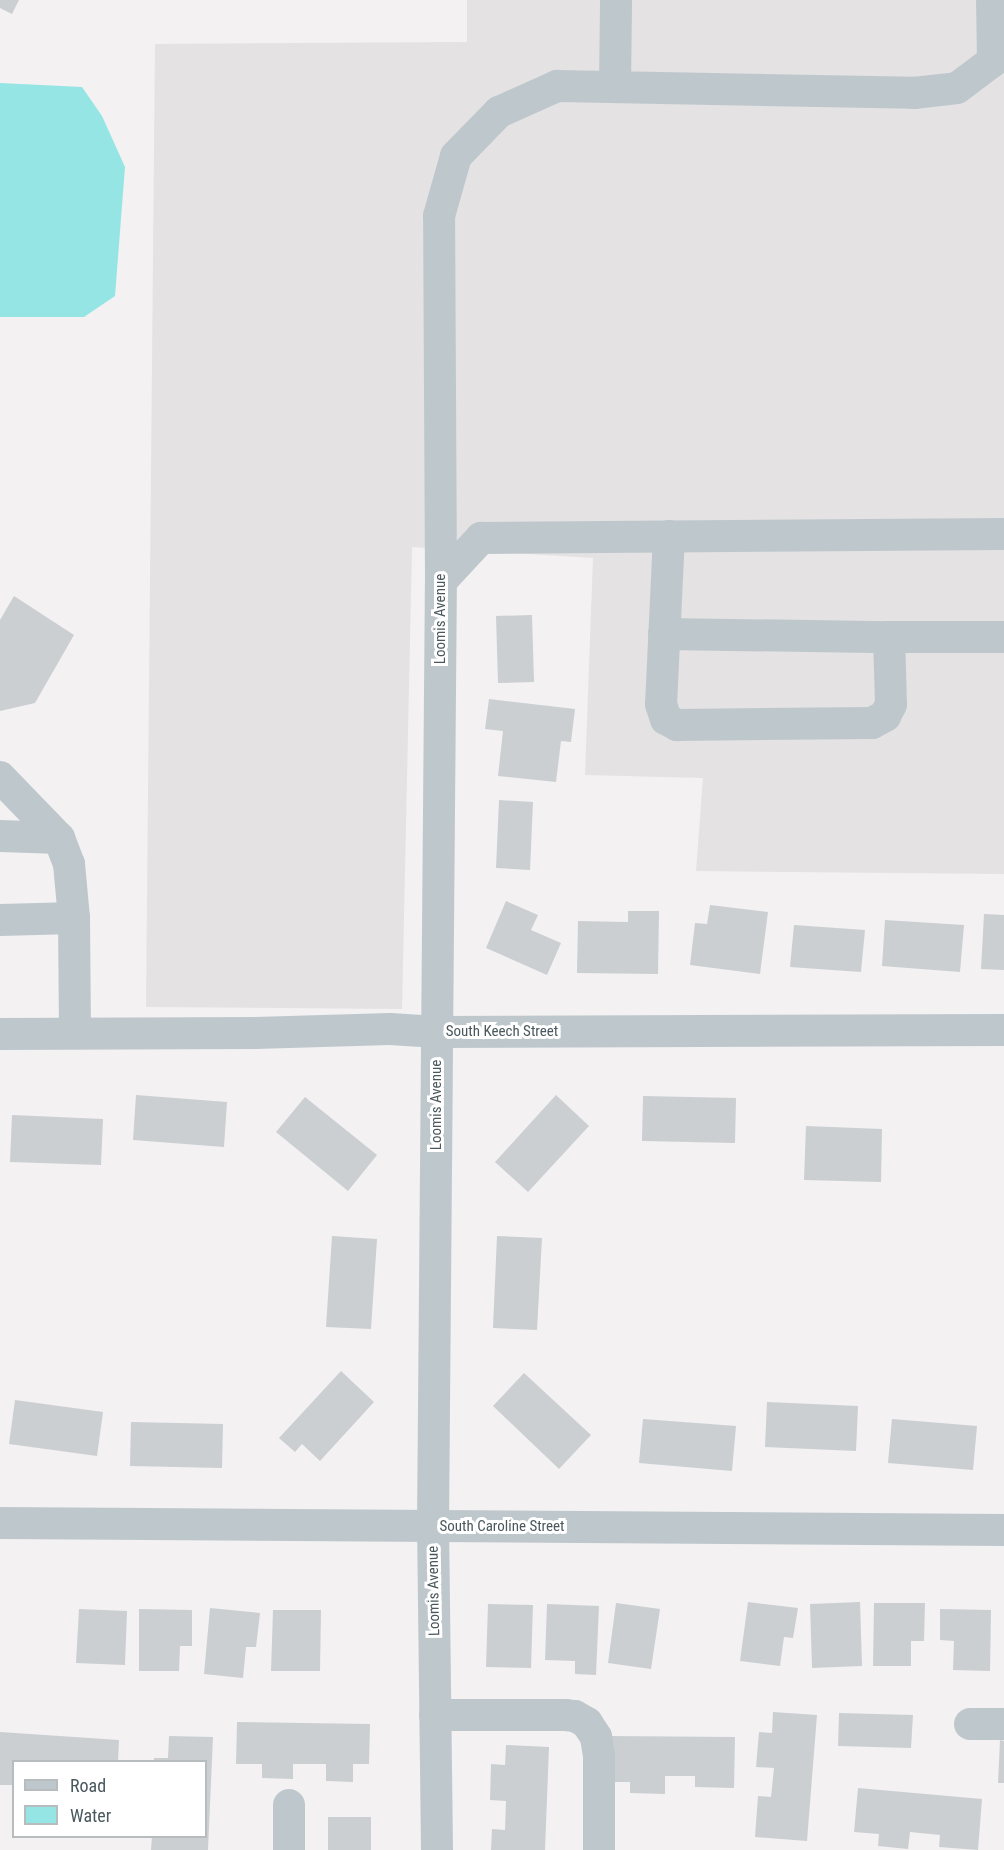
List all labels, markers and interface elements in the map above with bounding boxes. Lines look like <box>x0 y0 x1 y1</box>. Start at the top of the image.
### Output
street label: Loomis Avenue <box>432 574 450 664</box>
street label: South Keech Street <box>446 1023 558 1041</box>
street label: Loomis Avenue <box>428 1060 446 1150</box>
street label: South Caroline Street <box>439 1518 565 1536</box>
street label: Loomis Avenue <box>424 1546 444 1636</box>
legend <box>12 1760 207 1838</box>
text: Road <box>70 1775 106 1796</box>
text: Water <box>70 1805 111 1826</box>

